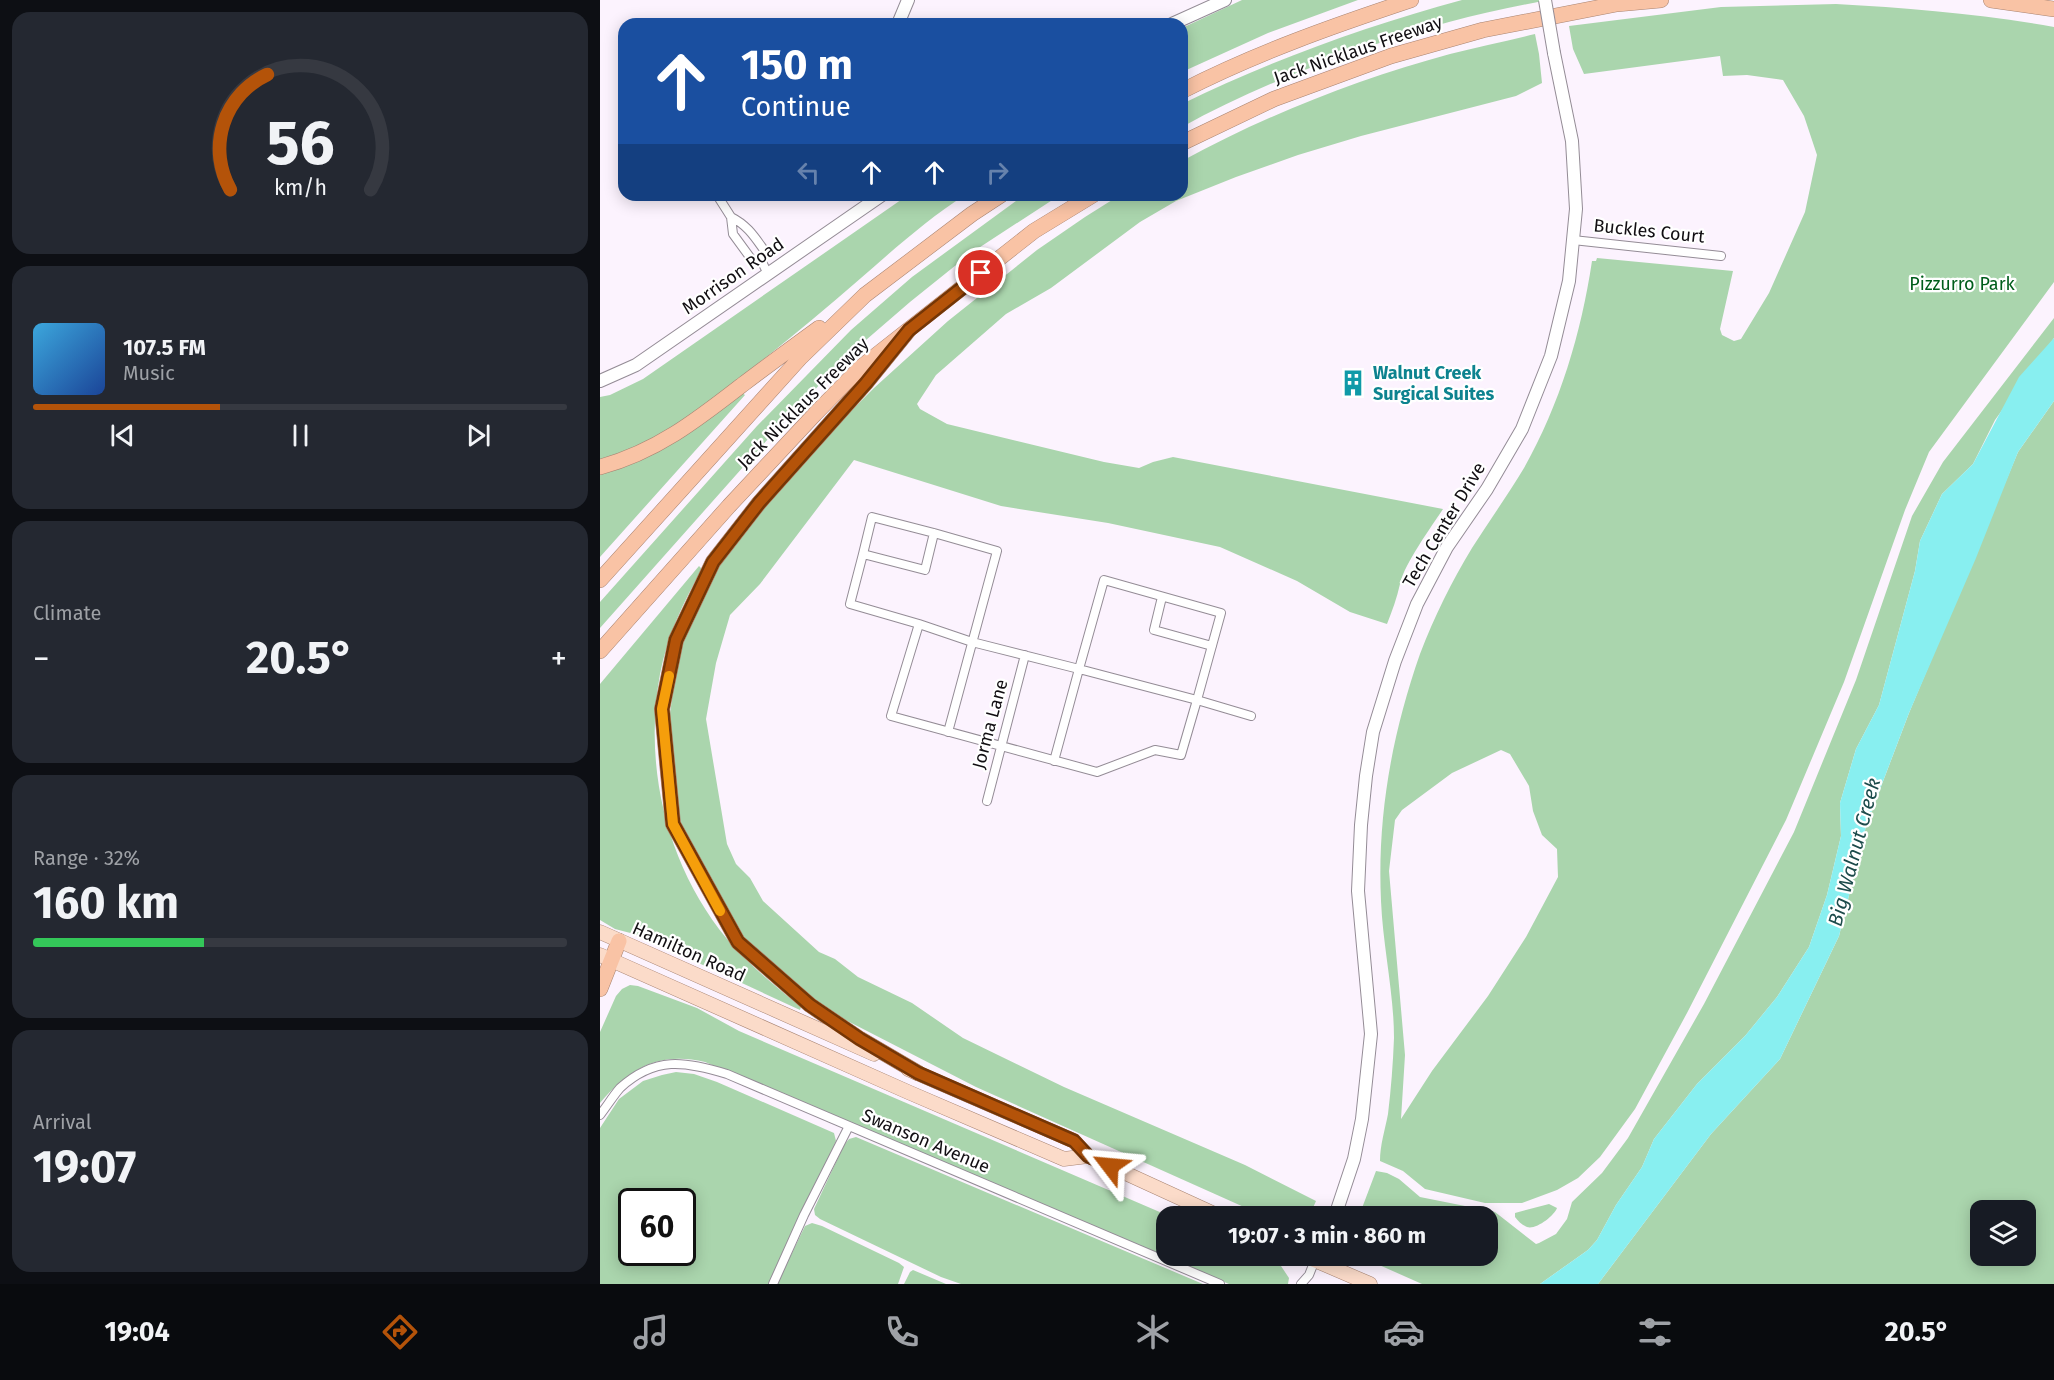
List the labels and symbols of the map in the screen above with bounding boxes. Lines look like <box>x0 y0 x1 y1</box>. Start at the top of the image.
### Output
street label: Jack Nicklaus Freeway <box>1271 11 1445 89</box>
street label: Buckles Court <box>1592 214 1706 248</box>
street label: Morrison Road <box>678 233 788 319</box>
pin <box>955 247 1006 298</box>
park label: Pizzurro Park <box>1909 273 2016 295</box>
street label: Jack Nicklaus Freeway <box>733 333 873 473</box>
place label: Walnut Creek Surgical Suites <box>1373 362 1495 405</box>
building icon: Walnut Creek Surgical Suites <box>1338 368 1368 398</box>
street label: Tech Center Drive <box>1398 458 1490 592</box>
street label: Jorma Lane <box>967 677 1013 771</box>
water label: Big Walnut Creek <box>1823 775 1885 929</box>
street label: Hamilton Road <box>629 917 749 987</box>
street label: Swanson Avenue <box>859 1104 993 1178</box>
position arrow <box>1078 1134 1142 1198</box>
speed limit sign: 60 <box>618 1188 696 1266</box>

